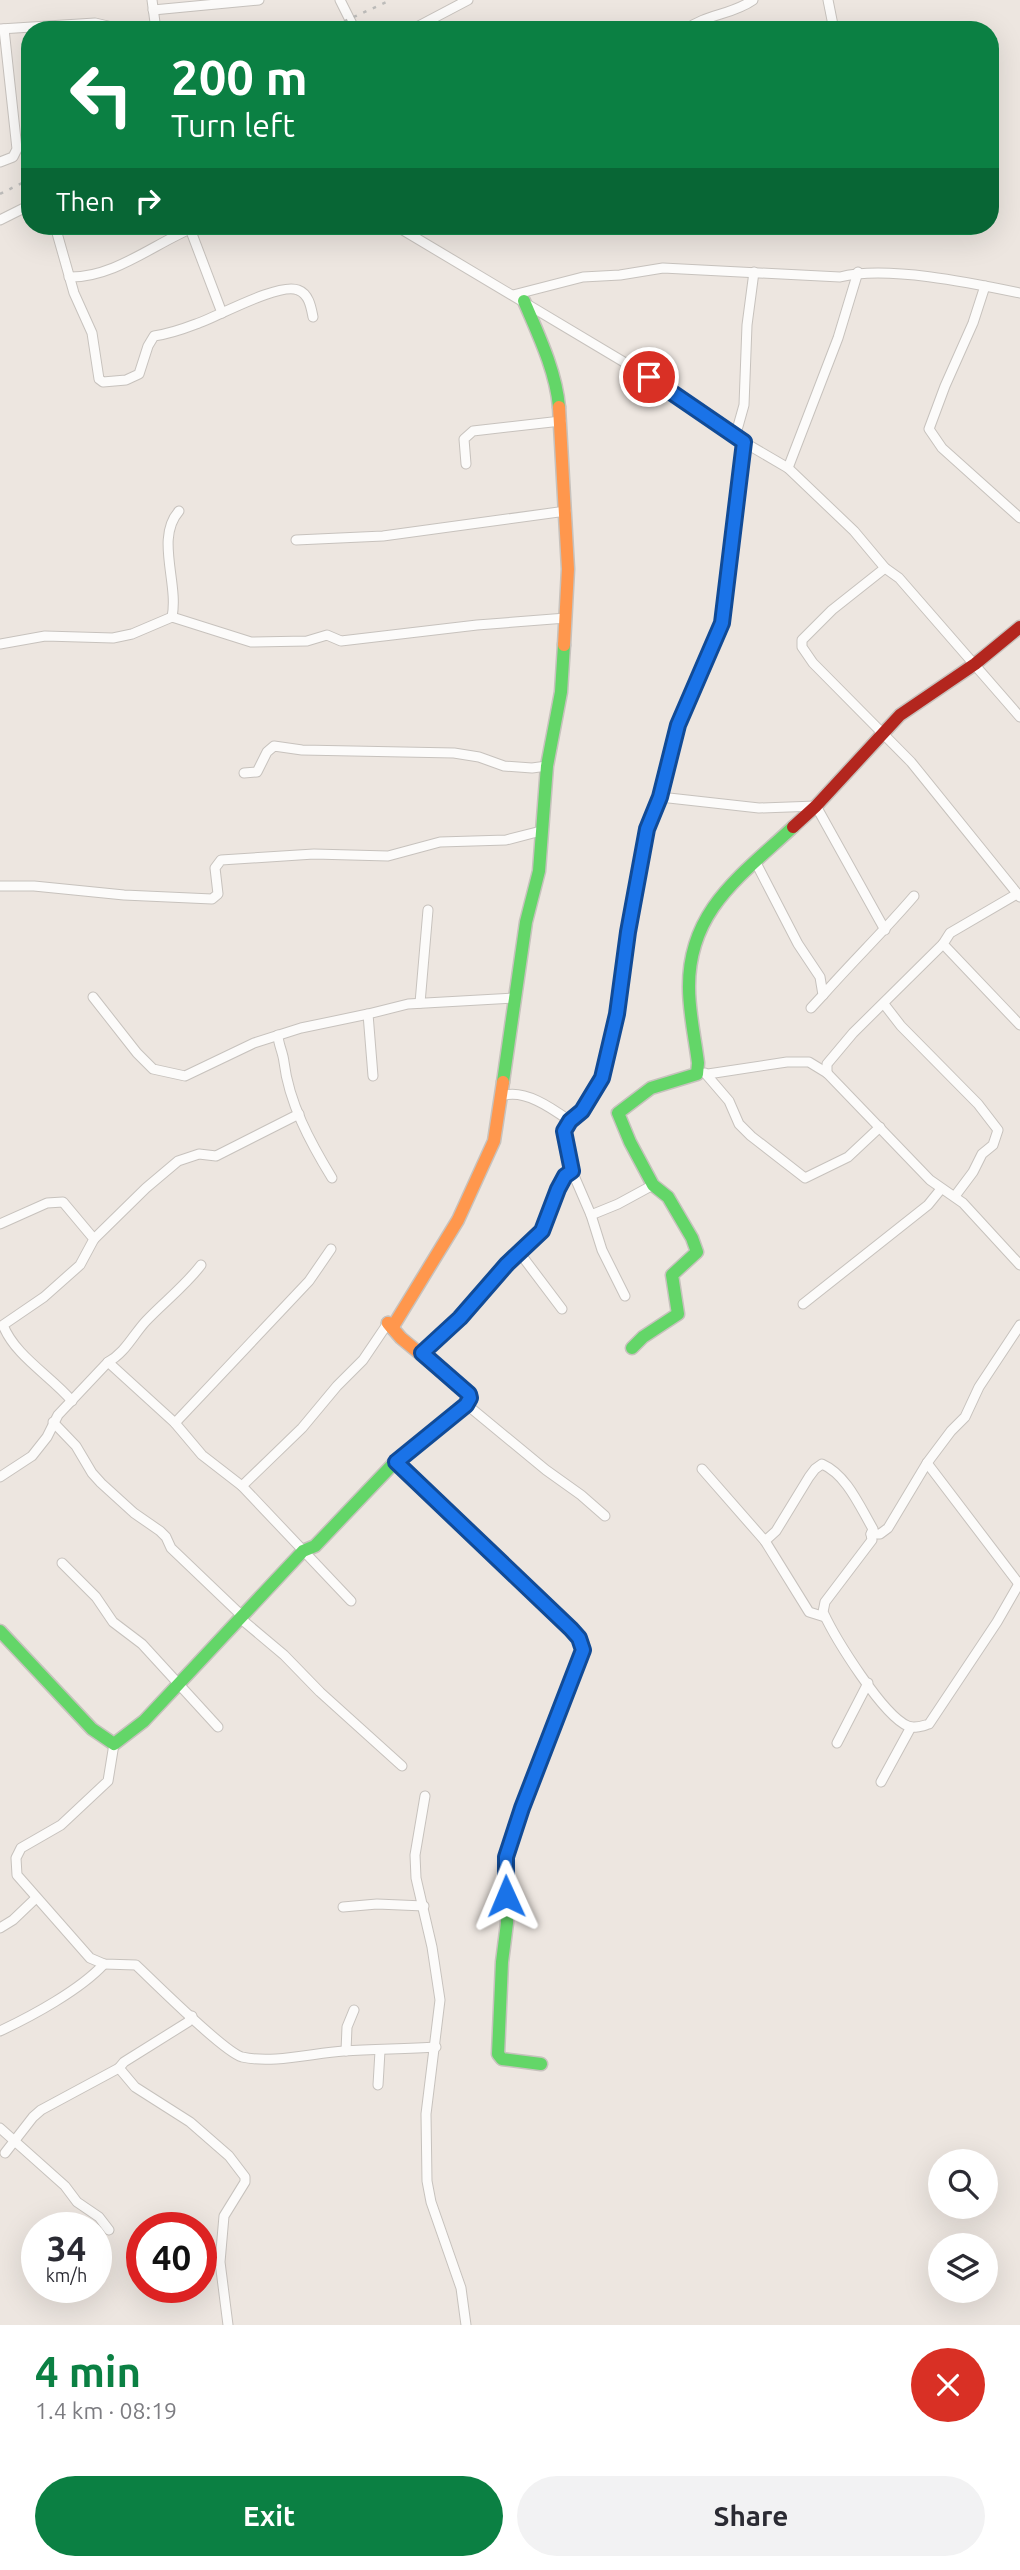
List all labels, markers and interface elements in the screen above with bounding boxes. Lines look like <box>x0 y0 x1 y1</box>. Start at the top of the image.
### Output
icon: left <box>56 49 147 140</box>
text: 200 m <box>171 49 308 104</box>
text: Turn left <box>171 107 295 143</box>
icon: right <box>129 182 167 220</box>
text: Then <box>56 187 115 216</box>
pin <box>619 347 679 407</box>
icon: arrive <box>630 358 668 396</box>
position arrow <box>469 1859 543 1933</box>
map controls <box>928 2149 998 2303</box>
button: search <box>928 2149 998 2219</box>
speed limit sign: 40 <box>126 2212 217 2303</box>
text: 34 <box>47 2228 86 2268</box>
button: layers <box>928 2233 998 2303</box>
text: km/h <box>46 2265 87 2285</box>
text: 4 min <box>35 2348 141 2395</box>
button: close <box>911 2348 985 2422</box>
text: 1.4 km · 08:19 <box>35 2398 177 2423</box>
button: Exit <box>35 2476 503 2556</box>
button: Share <box>517 2476 985 2556</box>

